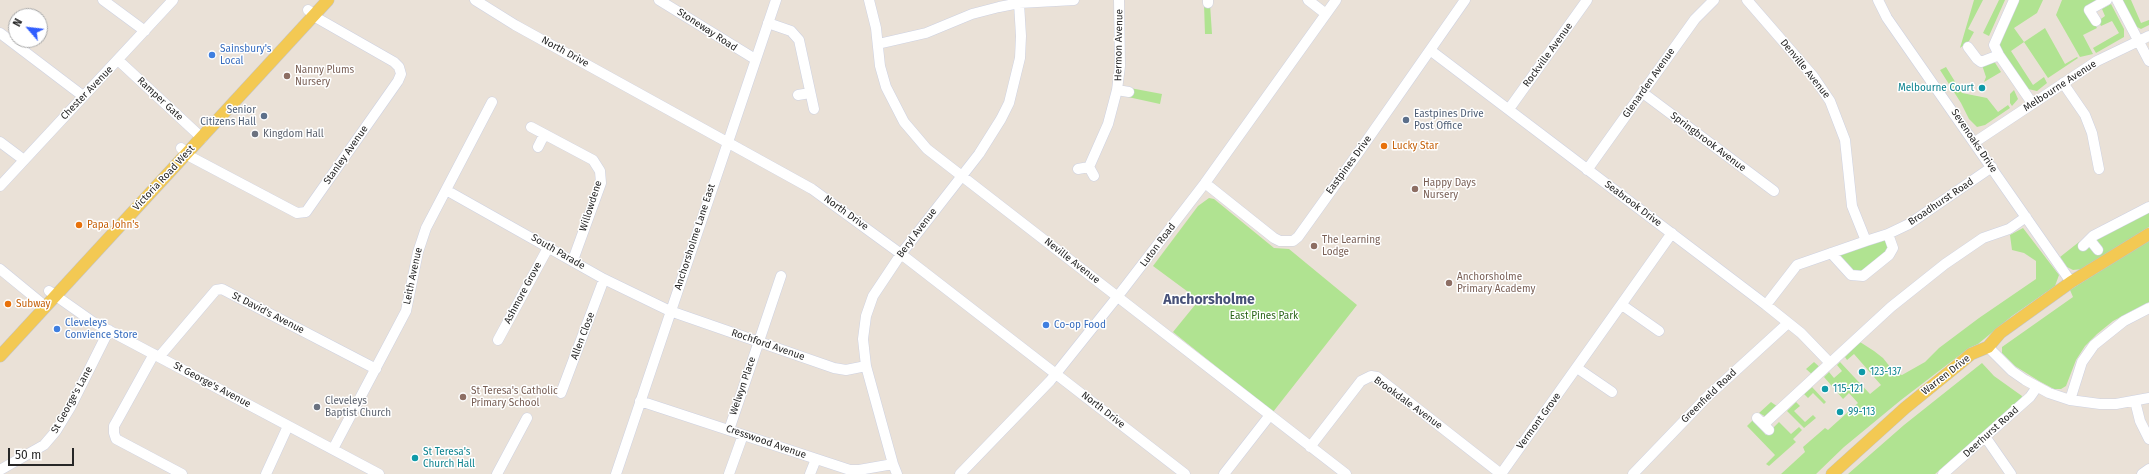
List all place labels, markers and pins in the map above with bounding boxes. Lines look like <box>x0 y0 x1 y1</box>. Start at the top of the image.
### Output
place label: Sainsbury's Local <box>220 43 272 66</box>
marker: Sainsbury's Local <box>207 50 217 60</box>
place label: Nanny Plums Nursery <box>295 64 354 88</box>
marker: Nanny Plums Nursery <box>282 71 292 81</box>
place label: Melbourne Court <box>1898 82 1974 94</box>
marker: Melbourne Court <box>1977 83 1987 93</box>
place label: Senior Citizens Hall <box>200 104 256 128</box>
place label: Eastpines Drive Post Office <box>1414 108 1484 132</box>
marker: Senior Citizens Hall <box>259 111 269 121</box>
marker: Eastpines Drive Post Office <box>1401 115 1411 125</box>
place label: Kingdom Hall <box>263 128 324 140</box>
marker: Kingdom Hall <box>250 129 260 139</box>
place label: Lucky Star <box>1392 140 1438 152</box>
marker: Lucky Star <box>1379 141 1389 151</box>
place label: Happy Days Nursery <box>1423 177 1476 200</box>
marker: Happy Days Nursery <box>1410 184 1420 194</box>
place label: Papa John's <box>87 219 139 231</box>
marker: Papa John's <box>74 220 84 230</box>
place label: The Learning Lodge <box>1322 234 1380 258</box>
marker: The Learning Lodge <box>1309 241 1319 251</box>
place label: Anchorsholme Primary Academy <box>1457 271 1535 294</box>
marker: Anchorsholme Primary Academy <box>1444 278 1454 288</box>
place label: Subway <box>16 298 50 310</box>
marker: Subway <box>3 299 13 309</box>
place label: Cleveleys Convience Store <box>65 317 138 340</box>
place label: Co-op Food <box>1054 319 1106 331</box>
marker: Co-op Food <box>1041 320 1051 330</box>
marker: Cleveleys Convience Store <box>52 324 62 334</box>
place label: 123-137 <box>1870 366 1901 378</box>
marker: 123-137 <box>1857 367 1867 377</box>
place label: 115-121 <box>1833 383 1863 395</box>
marker: 115-121 <box>1820 384 1830 394</box>
place label: St Teresa's Catholic Primary School <box>471 385 558 408</box>
marker: St Teresa's Catholic Primary School <box>458 392 468 402</box>
place label: Cleveleys Baptist Church <box>325 395 391 418</box>
marker: Cleveleys Baptist Church <box>312 402 322 412</box>
place label: 99-113 <box>1848 406 1875 418</box>
marker: 99-113 <box>1835 407 1845 417</box>
place label: St Teresa's Church Hall <box>423 446 475 470</box>
marker: St Teresa's Church Hall <box>410 453 420 463</box>

